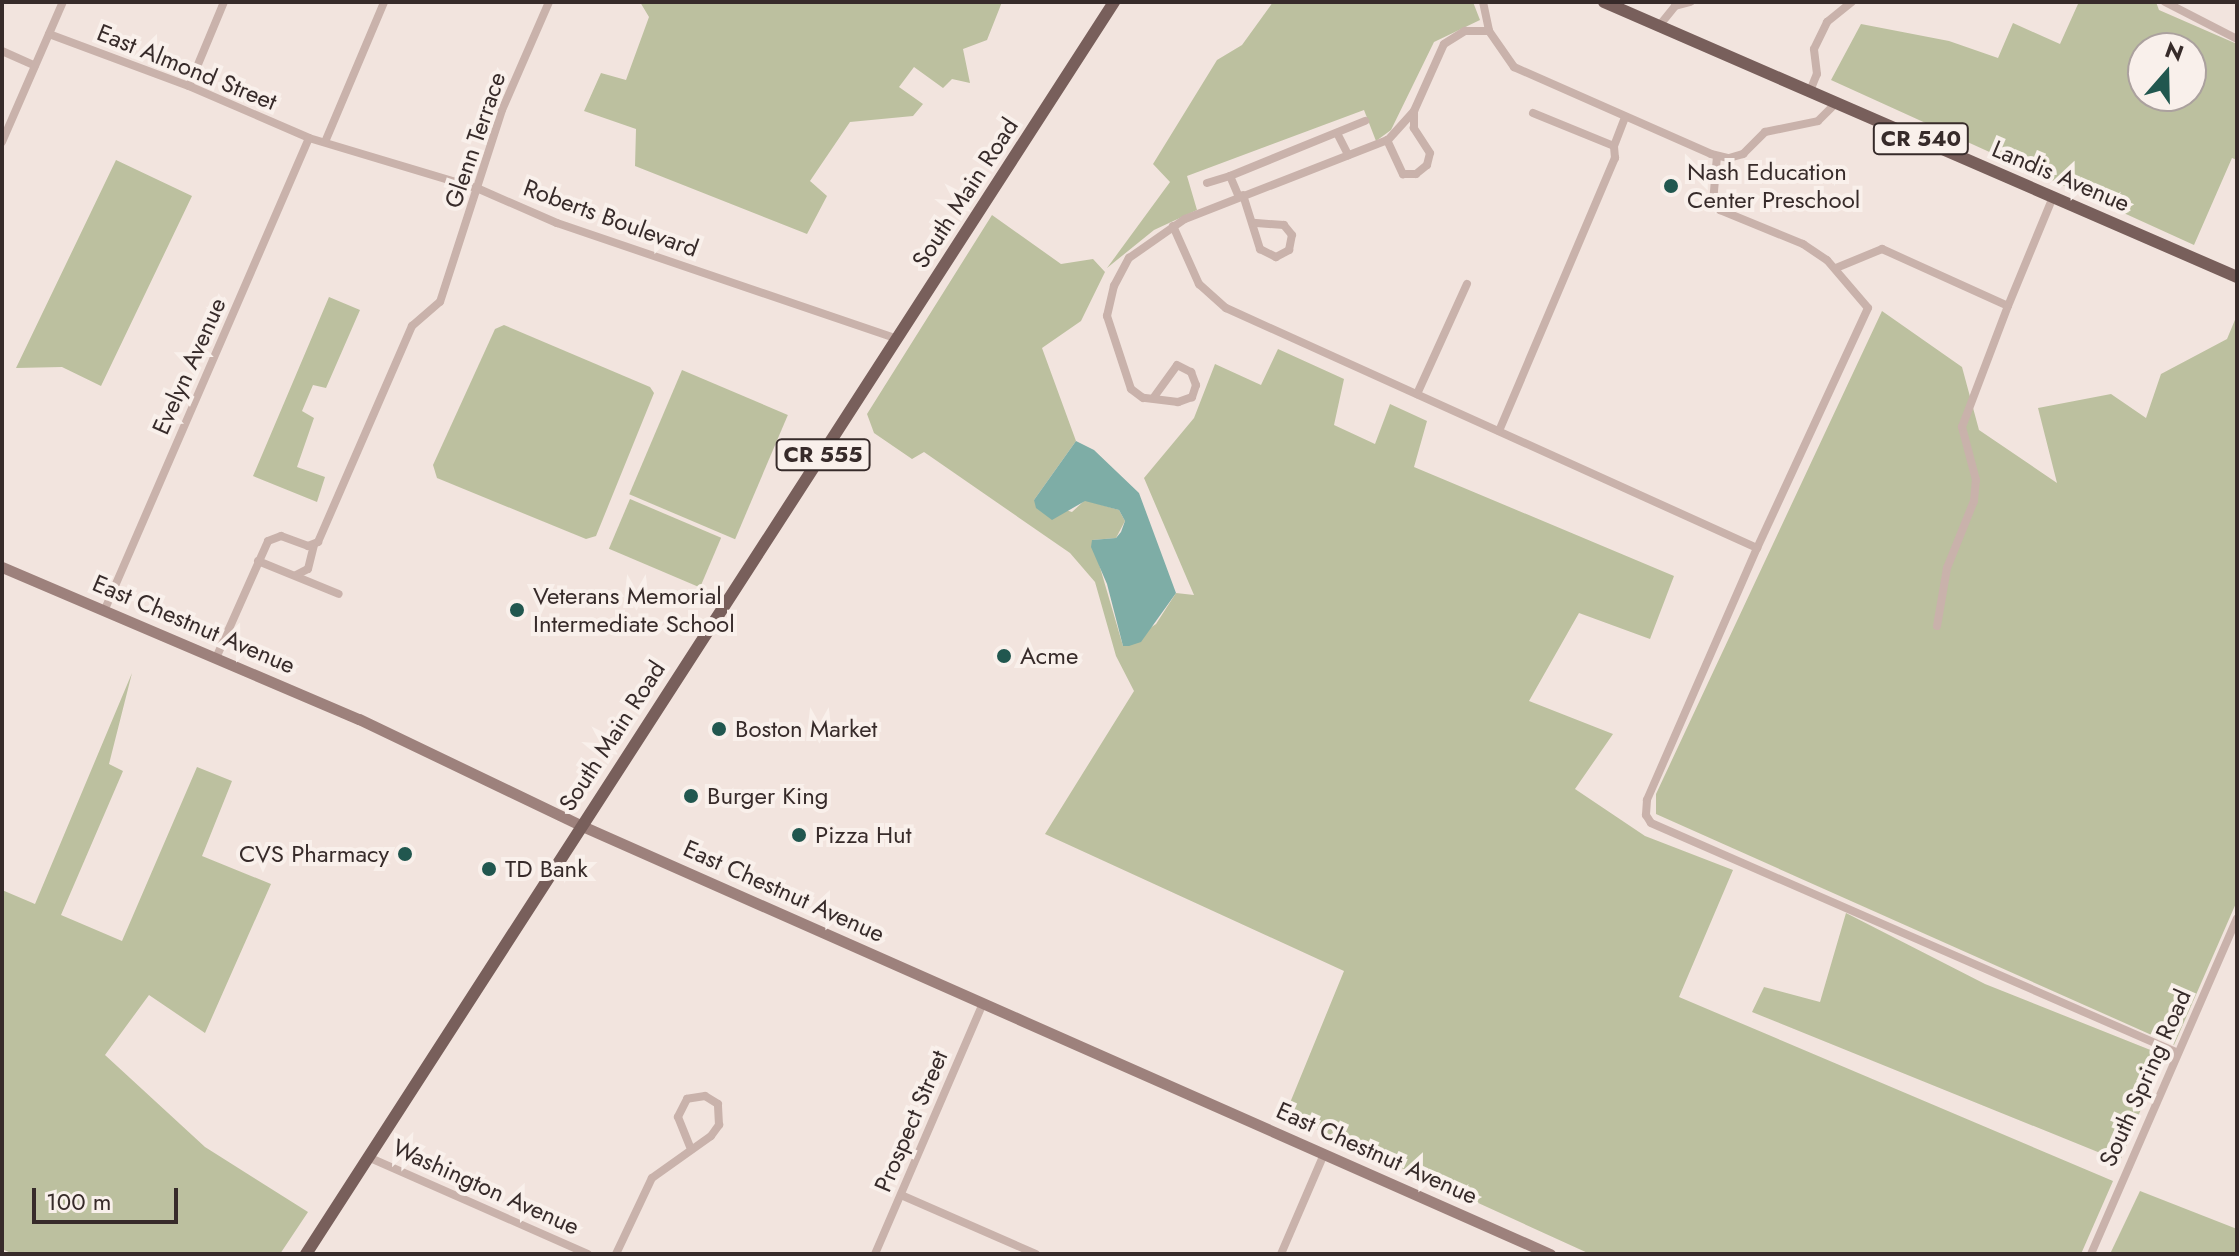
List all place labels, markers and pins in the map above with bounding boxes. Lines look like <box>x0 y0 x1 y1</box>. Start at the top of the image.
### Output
place label: Nash Education Center Preschool <box>1687 158 1860 214</box>
marker: Nash Education Center Preschool <box>1662 177 1680 195</box>
place label: Veterans Memorial Intermediate School <box>533 582 735 638</box>
marker: Veterans Memorial Intermediate School <box>508 601 526 619</box>
place label: Acme <box>1020 642 1078 670</box>
marker: Acme <box>995 647 1013 665</box>
place label: Boston Market <box>735 715 877 743</box>
marker: Boston Market <box>710 720 728 738</box>
place label: Burger King <box>707 782 828 810</box>
marker: Burger King <box>682 787 700 805</box>
place label: Pizza Hut <box>815 821 911 849</box>
marker: Pizza Hut <box>790 826 808 844</box>
place label: CVS Pharmacy <box>239 840 389 868</box>
marker: CVS Pharmacy <box>396 845 414 863</box>
place label: TD Bank <box>505 855 588 883</box>
marker: TD Bank <box>480 860 498 878</box>

